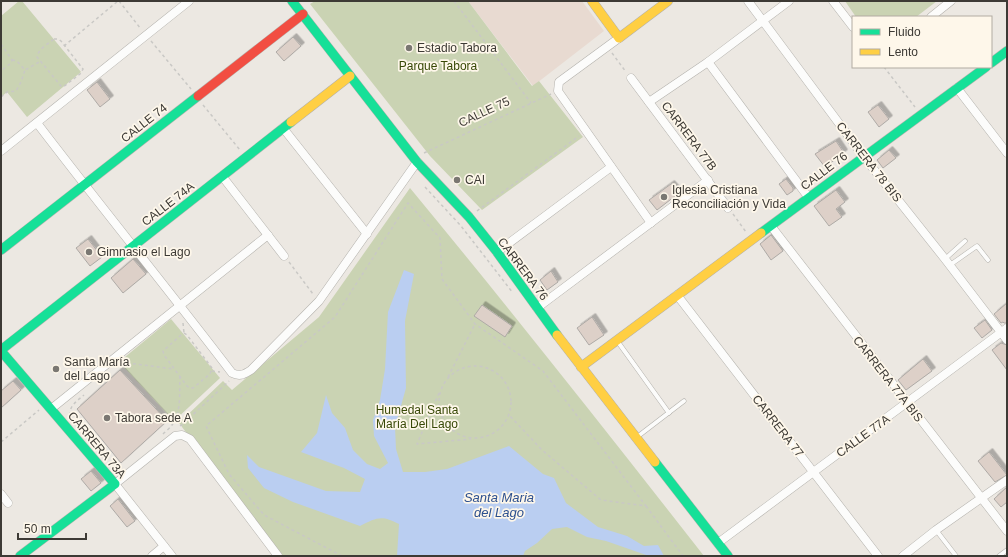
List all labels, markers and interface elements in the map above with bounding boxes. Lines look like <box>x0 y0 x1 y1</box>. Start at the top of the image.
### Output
legend <box>852 16 992 68</box>
text: Fluido <box>888 25 921 39</box>
place label: Estadio Tabora <box>417 41 497 55</box>
marker: Estadio Tabora <box>404 43 414 53</box>
text: Lento <box>888 45 918 59</box>
park label: Parque Tabora <box>399 59 478 73</box>
street label: CALLE 75 <box>456 94 512 130</box>
street label: CARRERA 77B <box>659 99 719 173</box>
street label: CALLE 74 <box>118 100 170 145</box>
street label: CARRERA 78 BIS <box>834 119 904 205</box>
street label: CALLE 76 <box>798 149 850 193</box>
place label: CAI <box>465 173 485 187</box>
marker: CAI <box>452 175 462 185</box>
street label: CALLE 74A <box>139 179 197 229</box>
place label: Iglesia Cristiana Reconciliación y Vida <box>672 183 786 211</box>
marker: Iglesia Cristiana Reconciliación y Vida <box>659 192 669 202</box>
street label: CARRERA 76 <box>495 235 551 303</box>
place label: Gimnasio el Lago <box>97 245 191 259</box>
marker: Gimnasio el Lago <box>84 247 94 257</box>
street label: CARRERA 77A BIS <box>850 333 926 425</box>
place label: Santa María del Lago <box>64 355 130 383</box>
marker: Santa María del Lago <box>51 364 61 374</box>
street label: CARRERA 77 <box>749 392 807 460</box>
park label: Humedal Santa María Del Lago <box>376 403 459 431</box>
street label: CARRERA 73A <box>65 409 129 481</box>
place label: Tabora sede A <box>115 411 192 425</box>
street label: CALLE 77A <box>834 412 892 460</box>
marker: Tabora sede A <box>102 413 112 423</box>
water label: Santa Maria del Lago <box>464 490 534 520</box>
scale bar <box>18 515 86 541</box>
text: 50 m <box>24 522 51 536</box>

